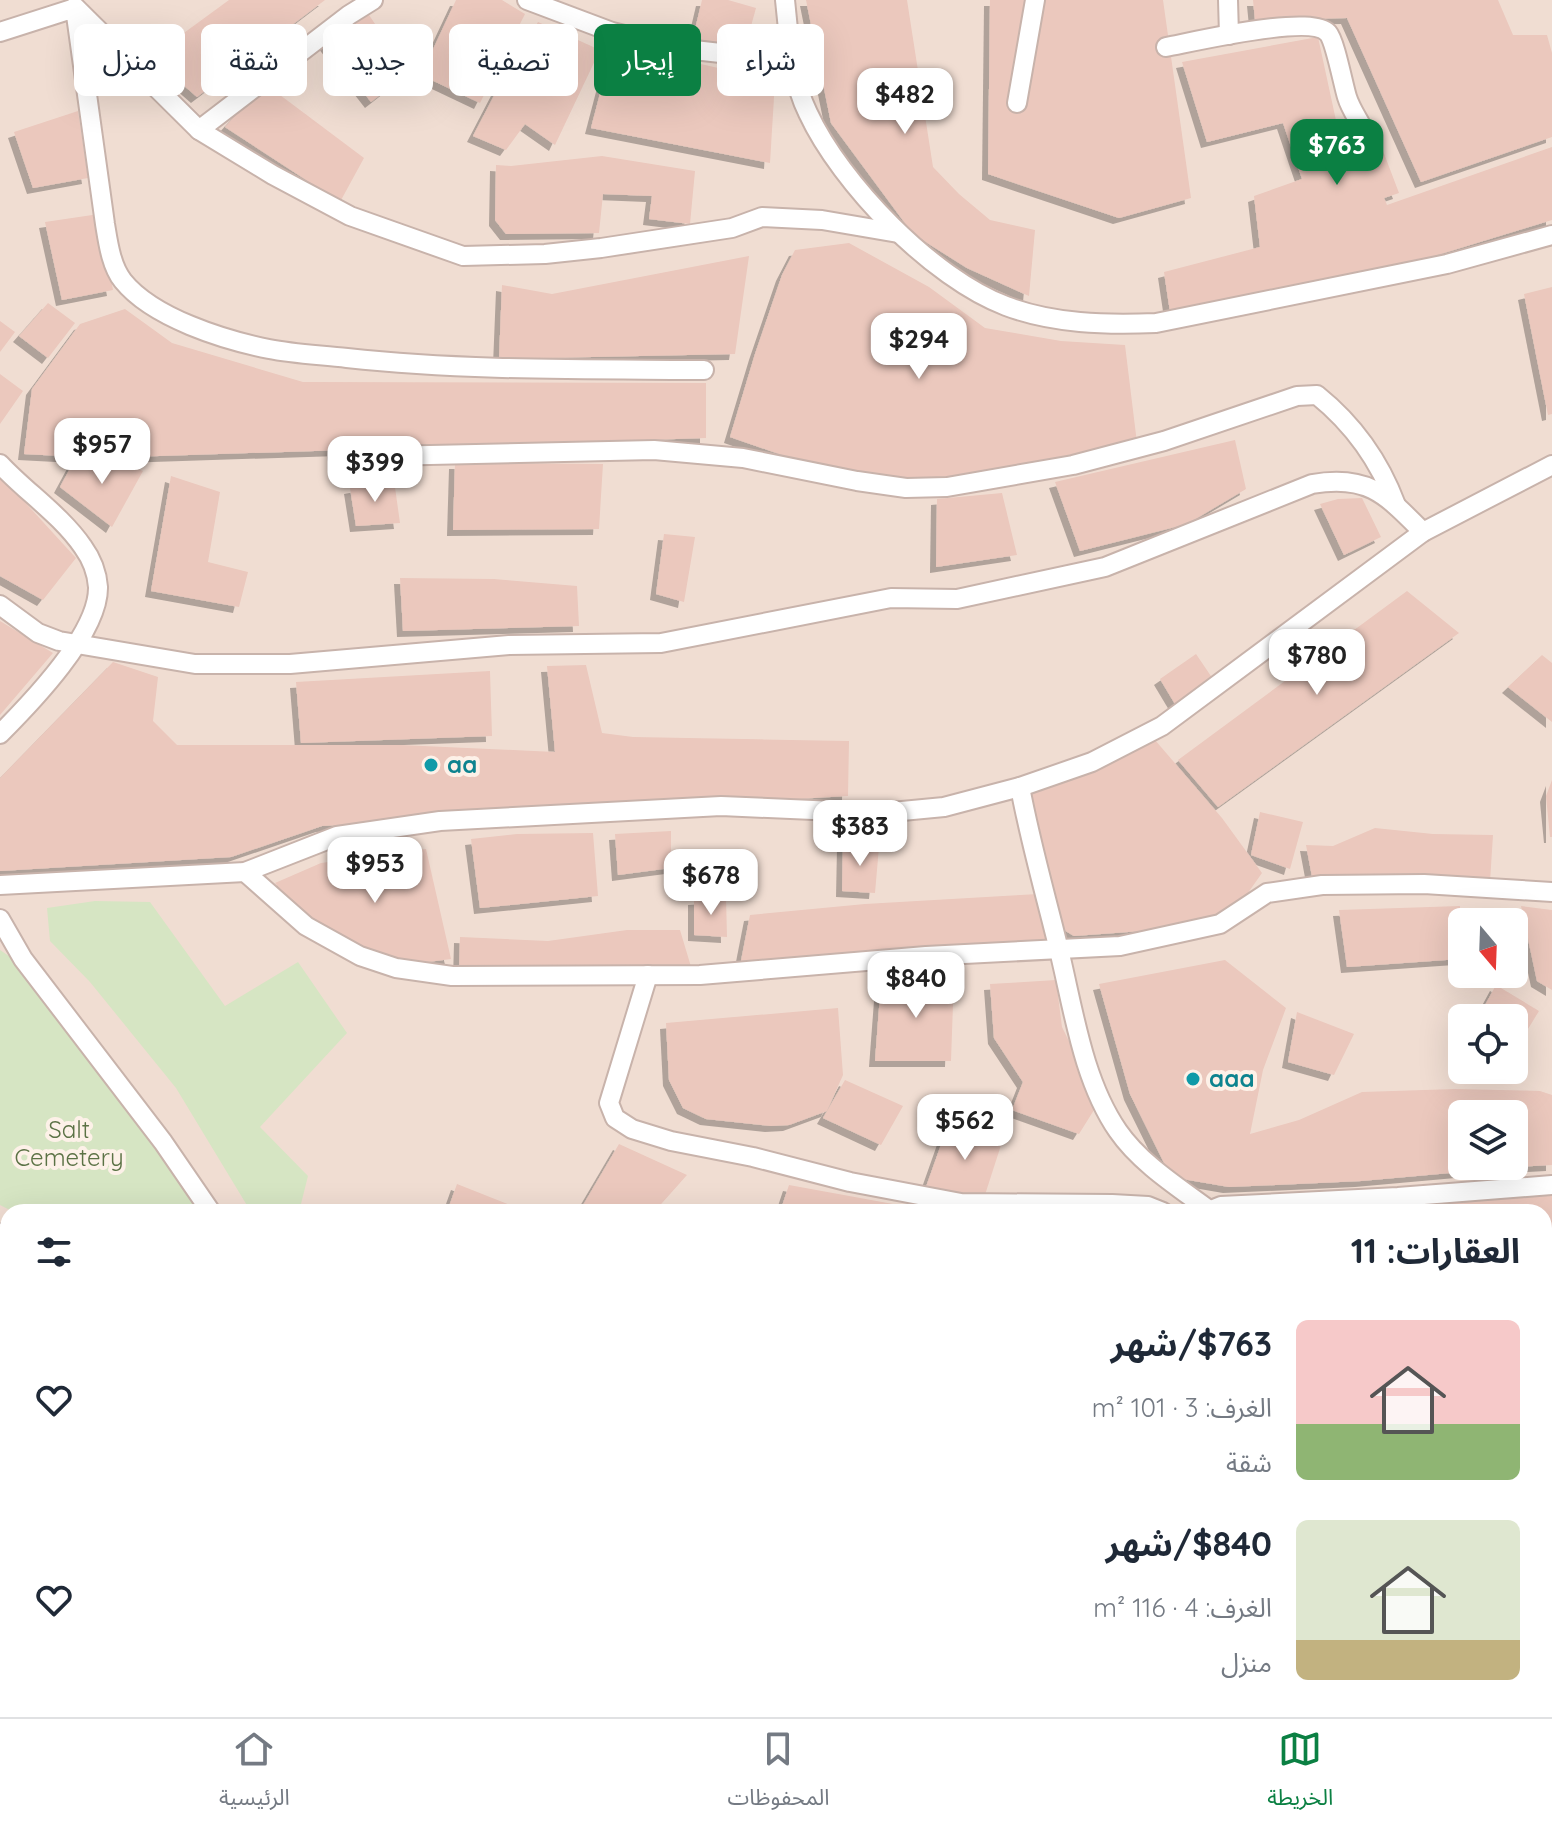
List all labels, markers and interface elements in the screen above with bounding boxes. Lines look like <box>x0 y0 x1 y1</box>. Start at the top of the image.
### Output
chip: منزل <box>74 24 185 96</box>
chip: شقة <box>201 24 307 96</box>
chip: جديد <box>323 24 433 96</box>
chip: تصفية <box>449 24 578 96</box>
chip: إيجار <box>594 24 701 96</box>
chip: شراء <box>717 24 824 96</box>
pin: $482 <box>858 68 952 136</box>
text: $482 <box>875 77 935 110</box>
pin: $763 <box>1290 119 1384 187</box>
text: $763 <box>1308 128 1366 161</box>
pin: $294 <box>872 313 966 381</box>
text: $294 <box>889 322 949 355</box>
pin: $957 <box>55 418 149 486</box>
text: $957 <box>72 427 132 460</box>
pin: $399 <box>328 436 422 504</box>
text: $399 <box>345 445 405 478</box>
pin: $780 <box>1270 629 1364 697</box>
text: $780 <box>1287 638 1347 671</box>
place label: aa <box>447 749 477 779</box>
marker: aa <box>422 756 440 774</box>
pin: $383 <box>813 800 907 868</box>
text: $383 <box>831 809 889 842</box>
pin: $953 <box>328 837 422 905</box>
text: $953 <box>345 846 405 879</box>
pin: $678 <box>664 849 758 917</box>
text: $678 <box>682 858 740 891</box>
north arrow <box>1448 908 1528 988</box>
map controls <box>1448 908 1528 1180</box>
pin: $840 <box>869 952 963 1020</box>
text: $840 <box>885 961 947 994</box>
button: locate <box>1448 1004 1528 1084</box>
place label: aaa <box>1209 1063 1255 1093</box>
marker: aaa <box>1184 1070 1202 1088</box>
pin: $562 <box>918 1094 1012 1162</box>
button: layers <box>1448 1100 1528 1180</box>
text: $562 <box>935 1103 995 1136</box>
park label: Salt Cemetery <box>14 1114 124 1172</box>
text: العقارات: 11 <box>1351 1229 1520 1272</box>
icon: filters <box>32 1230 76 1274</box>
text: $763/شهر <box>1111 1322 1272 1365</box>
icon: home <box>1360 1352 1456 1448</box>
icon: heart <box>32 1378 76 1422</box>
text: الغرف: 3 · 101 m² <box>1092 1391 1272 1424</box>
text: شقة <box>1226 1446 1272 1479</box>
text: $840/شهر <box>1106 1522 1272 1565</box>
icon: home <box>1360 1552 1456 1648</box>
icon: heart <box>32 1578 76 1622</box>
text: الغرف: 4 · 116 m² <box>1093 1591 1272 1624</box>
text: منزل <box>1221 1646 1272 1679</box>
tab: الرئيسية <box>219 1727 290 1821</box>
tab: المحفوظات <box>727 1727 829 1821</box>
tab: الخريطة <box>1267 1727 1333 1821</box>

